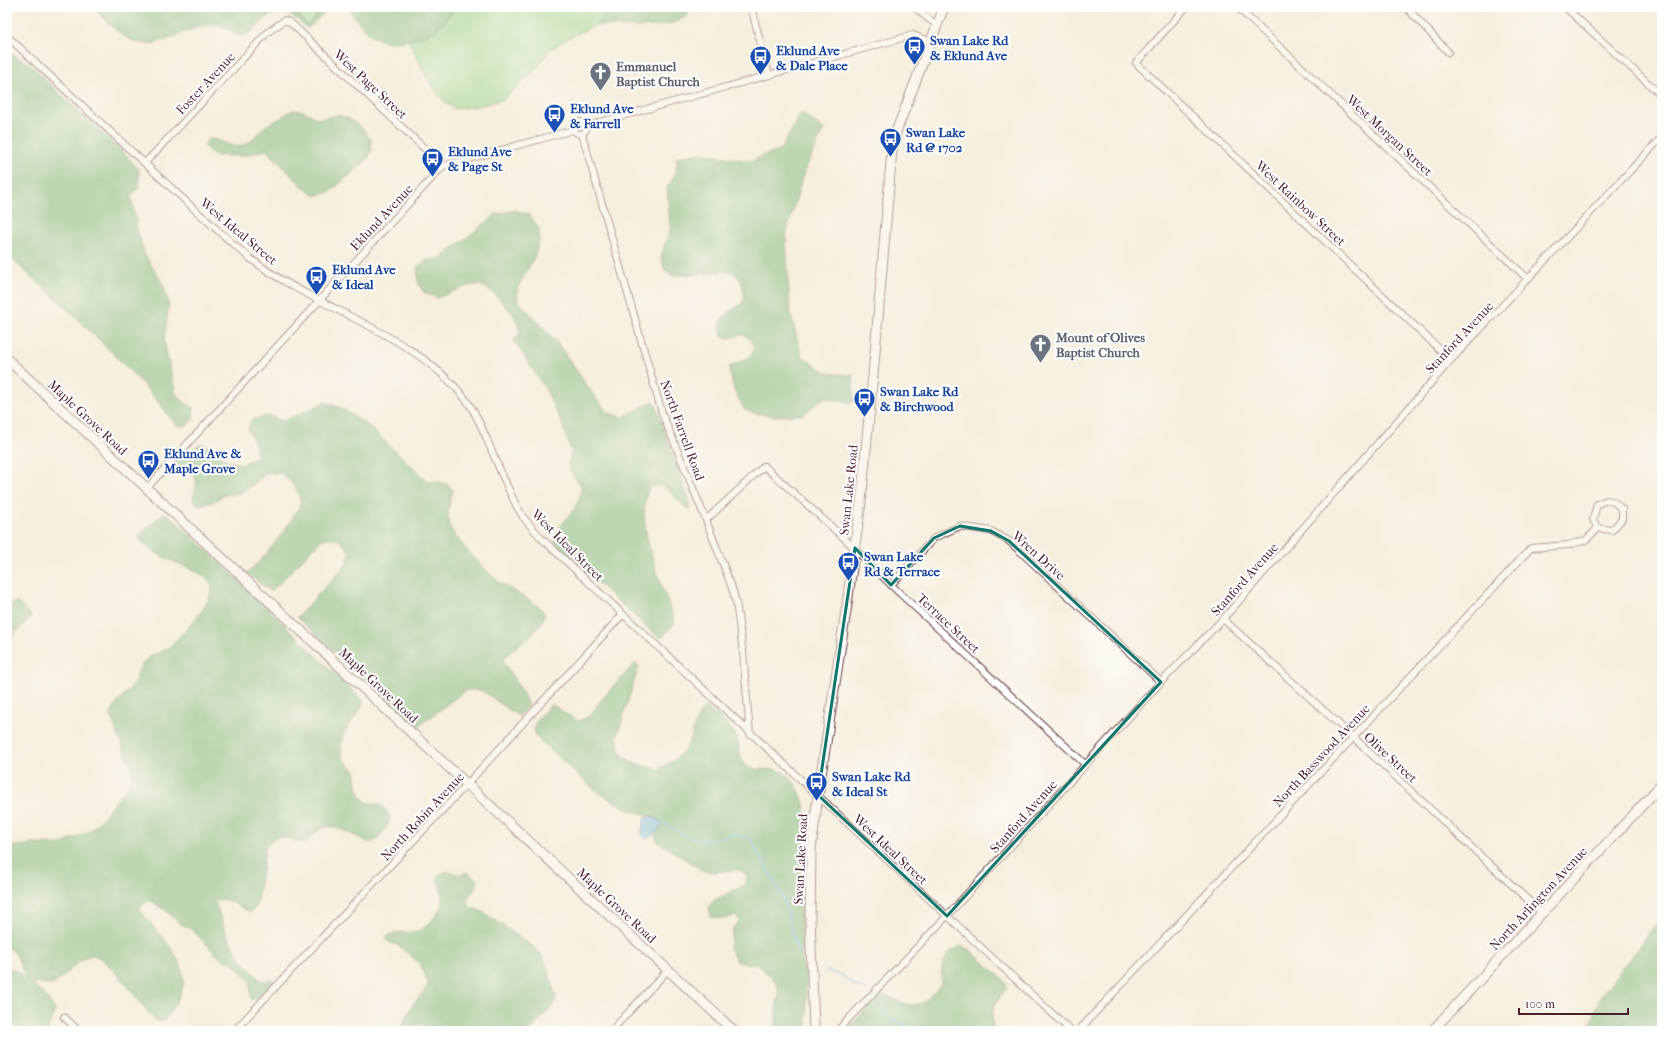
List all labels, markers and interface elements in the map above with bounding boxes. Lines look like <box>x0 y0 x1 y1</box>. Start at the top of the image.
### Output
place label: Swan Lake Rd & Eklund Ave <box>930 33 1009 63</box>
bus stop icon: Swan Lake Rd & Eklund Ave <box>901 34 927 67</box>
place label: Eklund Ave & Dale Place <box>776 43 848 73</box>
bus stop icon: Eklund Ave & Dale Place <box>748 44 774 77</box>
street label: West Page Street <box>330 46 411 122</box>
street label: Foster Avenue <box>173 49 238 118</box>
place label: Emmanuel Baptist Church <box>616 59 701 90</box>
church icon: Emmanuel Baptist Church <box>587 60 613 93</box>
street label: West Morgan Street <box>1343 91 1436 179</box>
place label: Eklund Ave & Farrell <box>570 101 634 131</box>
bus stop icon: Eklund Ave & Farrell <box>542 102 568 135</box>
place label: Swan Lake Rd @ 1702 <box>906 125 966 155</box>
bus stop icon: Swan Lake Rd @ 1702 <box>878 126 904 159</box>
place label: Eklund Ave & Page St <box>448 144 512 175</box>
bus stop icon: Eklund Ave & Page St <box>419 145 445 178</box>
street label: West Rainbow Street <box>1252 157 1349 249</box>
street label: Eklund Avenue <box>347 181 416 253</box>
street label: West Ideal Street <box>196 194 280 268</box>
place label: Eklund Ave & Ideal <box>332 262 396 292</box>
bus stop icon: Eklund Ave & Ideal <box>304 263 330 296</box>
street label: Stanford Avenue <box>1422 298 1497 376</box>
place label: Mount of Olives Baptist Church <box>1055 330 1145 361</box>
church icon: Mount of Olives Baptist Church <box>1028 331 1054 364</box>
street label: Maple Grove Road <box>45 377 131 459</box>
street label: North Farrell Road <box>657 378 708 483</box>
place label: Swan Lake Rd & Birchwood <box>880 384 959 414</box>
bus stop icon: Swan Lake Rd & Birchwood <box>852 385 878 418</box>
street label: Swan Lake Road <box>836 443 861 536</box>
place label: Eklund Ave & Maple Grove <box>163 446 241 477</box>
bus stop icon: Eklund Ave & Maple Grove <box>135 447 161 480</box>
street label: West Ideal Street <box>528 506 607 585</box>
street label: Wren Drive <box>1008 527 1069 583</box>
street label: Stanford Avenue <box>1208 539 1281 619</box>
place label: Swan Lake Rd & Terrace <box>864 549 941 579</box>
bus stop icon: Swan Lake Rd & Terrace <box>835 550 861 583</box>
street label: Terrace Street <box>914 590 983 657</box>
street label: Maple Grove Road <box>336 645 422 727</box>
street label: North Basswood Avenue <box>1270 700 1373 810</box>
street label: Olive Street <box>1361 729 1421 786</box>
street label: North Robin Avenue <box>378 769 467 864</box>
place label: Swan Lake Rd & Ideal St <box>832 769 911 799</box>
bus stop icon: Swan Lake Rd & Ideal St <box>803 770 829 803</box>
street label: Stanford Avenue <box>987 776 1060 856</box>
street label: West Ideal Street <box>850 811 931 888</box>
street label: Swan Lake Road <box>791 812 810 905</box>
street label: North Arlington Avenue <box>1487 843 1591 953</box>
street label: Maple Grove Road <box>574 865 660 947</box>
scale bar <box>1519 990 1628 1016</box>
text: 100 m <box>1525 997 1555 1011</box>

